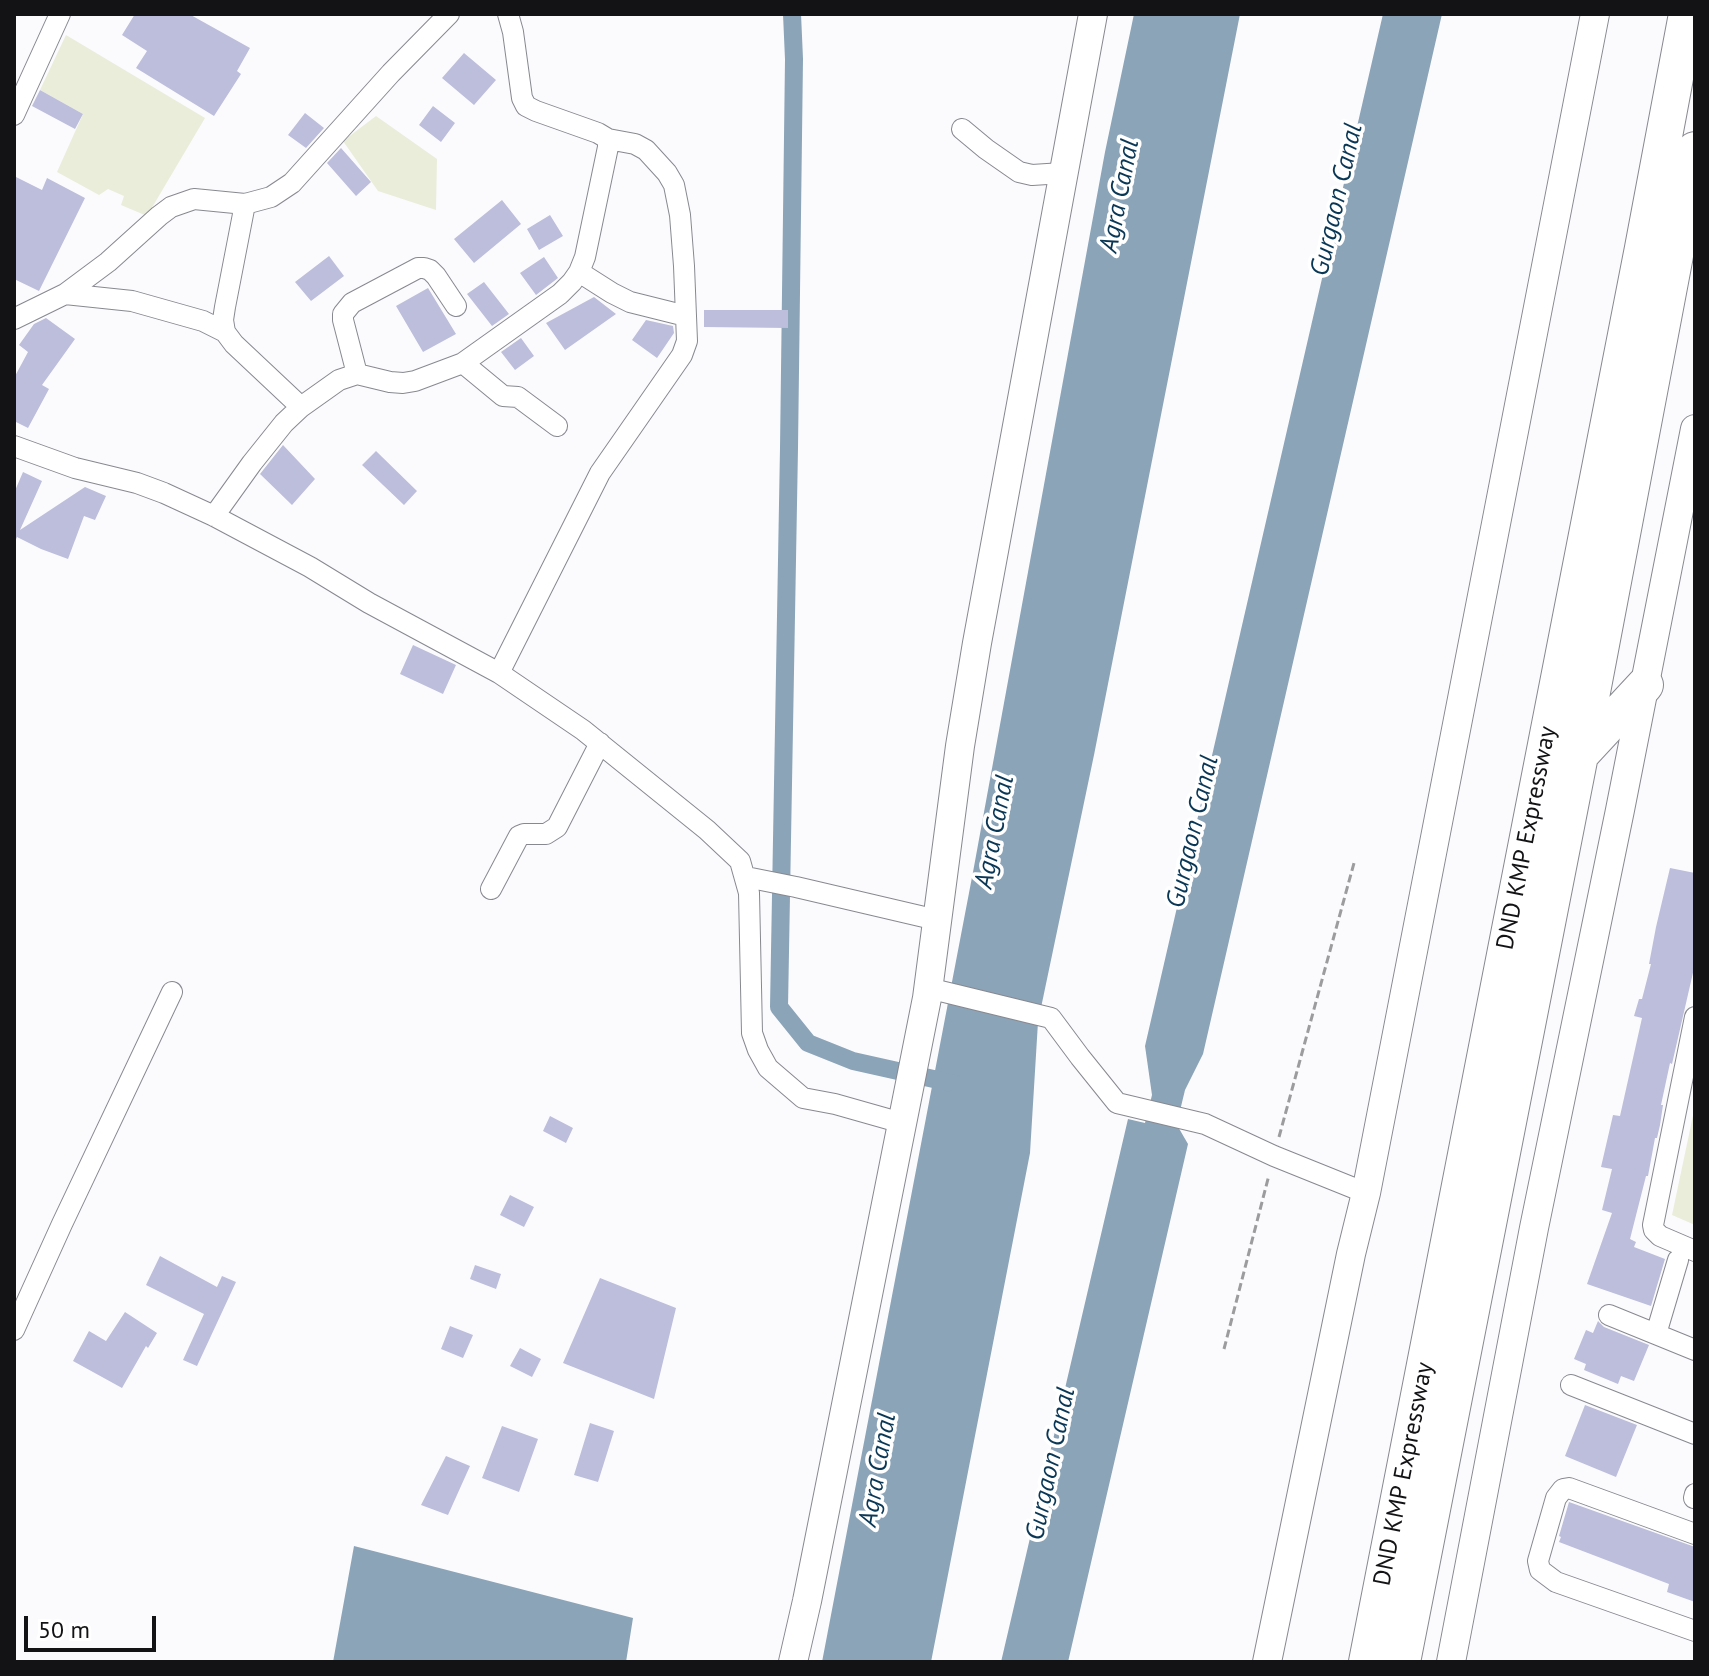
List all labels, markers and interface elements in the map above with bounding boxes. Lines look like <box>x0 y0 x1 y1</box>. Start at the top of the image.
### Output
water label: Gurgaon Canal <box>1304 121 1370 279</box>
water label: Agra Canal <box>1094 137 1146 255</box>
street label: DND KMP Expressway <box>1491 724 1563 952</box>
water label: Gurgaon Canal <box>1160 753 1226 911</box>
water label: Agra Canal <box>969 773 1021 891</box>
street label: DND KMP Expressway <box>1368 1360 1440 1588</box>
water label: Gurgaon Canal <box>1020 1385 1082 1543</box>
water label: Agra Canal <box>853 1411 903 1529</box>
scale bar <box>28 1600 160 1650</box>
text: 50 m <box>38 1614 90 1645</box>

